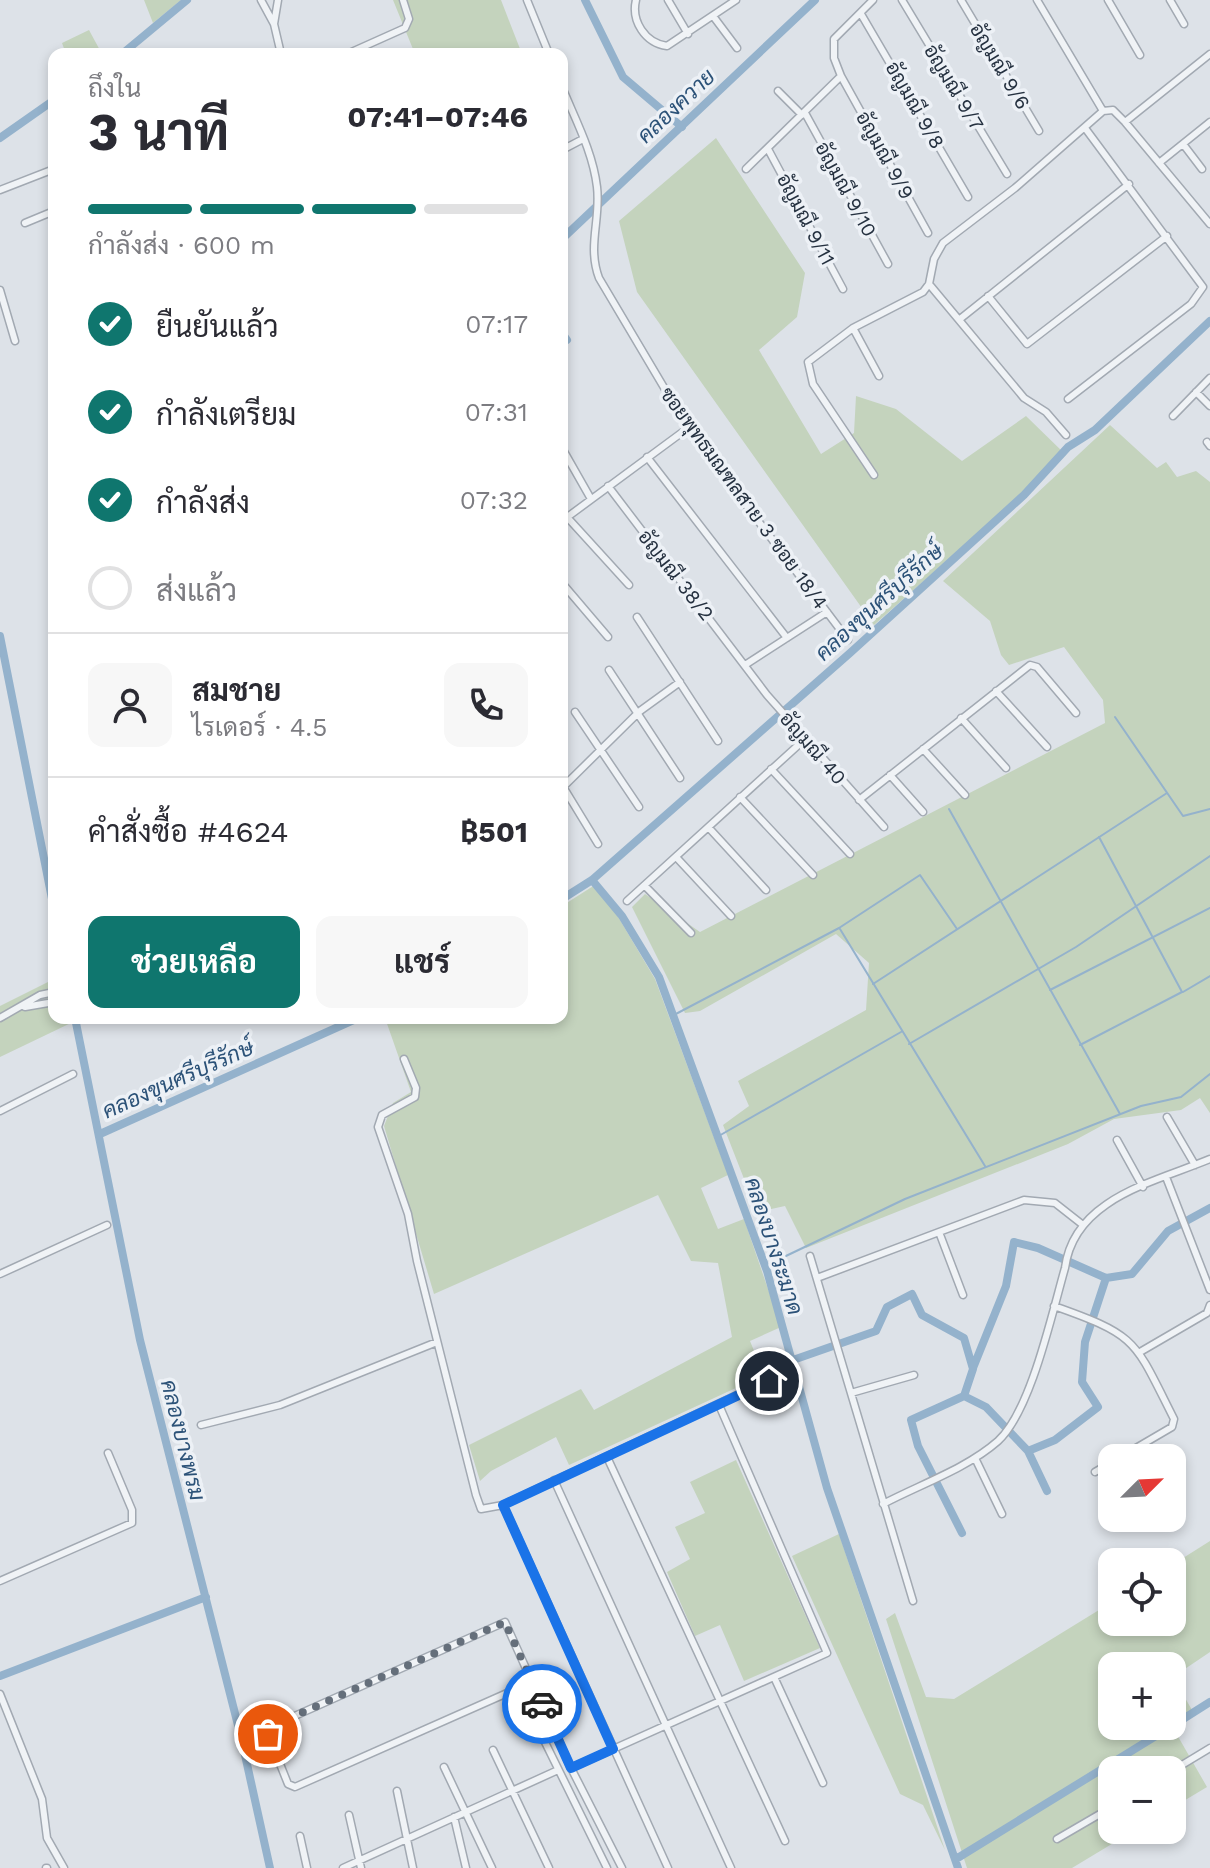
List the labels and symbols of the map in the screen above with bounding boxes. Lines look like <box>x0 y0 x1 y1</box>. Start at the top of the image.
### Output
street label: อัญมณี 9/6 <box>965 18 1036 114</box>
street label: อัญมณี 9/7 <box>919 39 990 134</box>
street label: อัญมณี 9/8 <box>880 57 950 153</box>
water label: คลองควาย <box>632 64 720 148</box>
street label: อัญมณี 9/9 <box>851 106 920 203</box>
street label: อัญมณี 9/10 <box>810 137 883 241</box>
street label: อัญมณี 9/11 <box>772 169 841 269</box>
street label: ซอยพุทธมณฑลสาย 3 ซอย 18/4 <box>654 382 833 615</box>
street label: อัญมณี 38/2 <box>633 524 720 625</box>
water label: คลองขุนศรีบุรีรักษ์ <box>809 535 952 668</box>
street label: อัญมณี 40 <box>775 706 852 789</box>
water label: คลองขุนศรีบุรีรักษ์ <box>98 1032 261 1126</box>
water label: คลองบางระมาด <box>740 1174 808 1318</box>
pin <box>735 1347 803 1415</box>
water label: คลองบางพรม <box>156 1377 210 1504</box>
north arrow <box>1098 1444 1186 1532</box>
courier <box>502 1664 582 1744</box>
pin <box>234 1700 302 1768</box>

